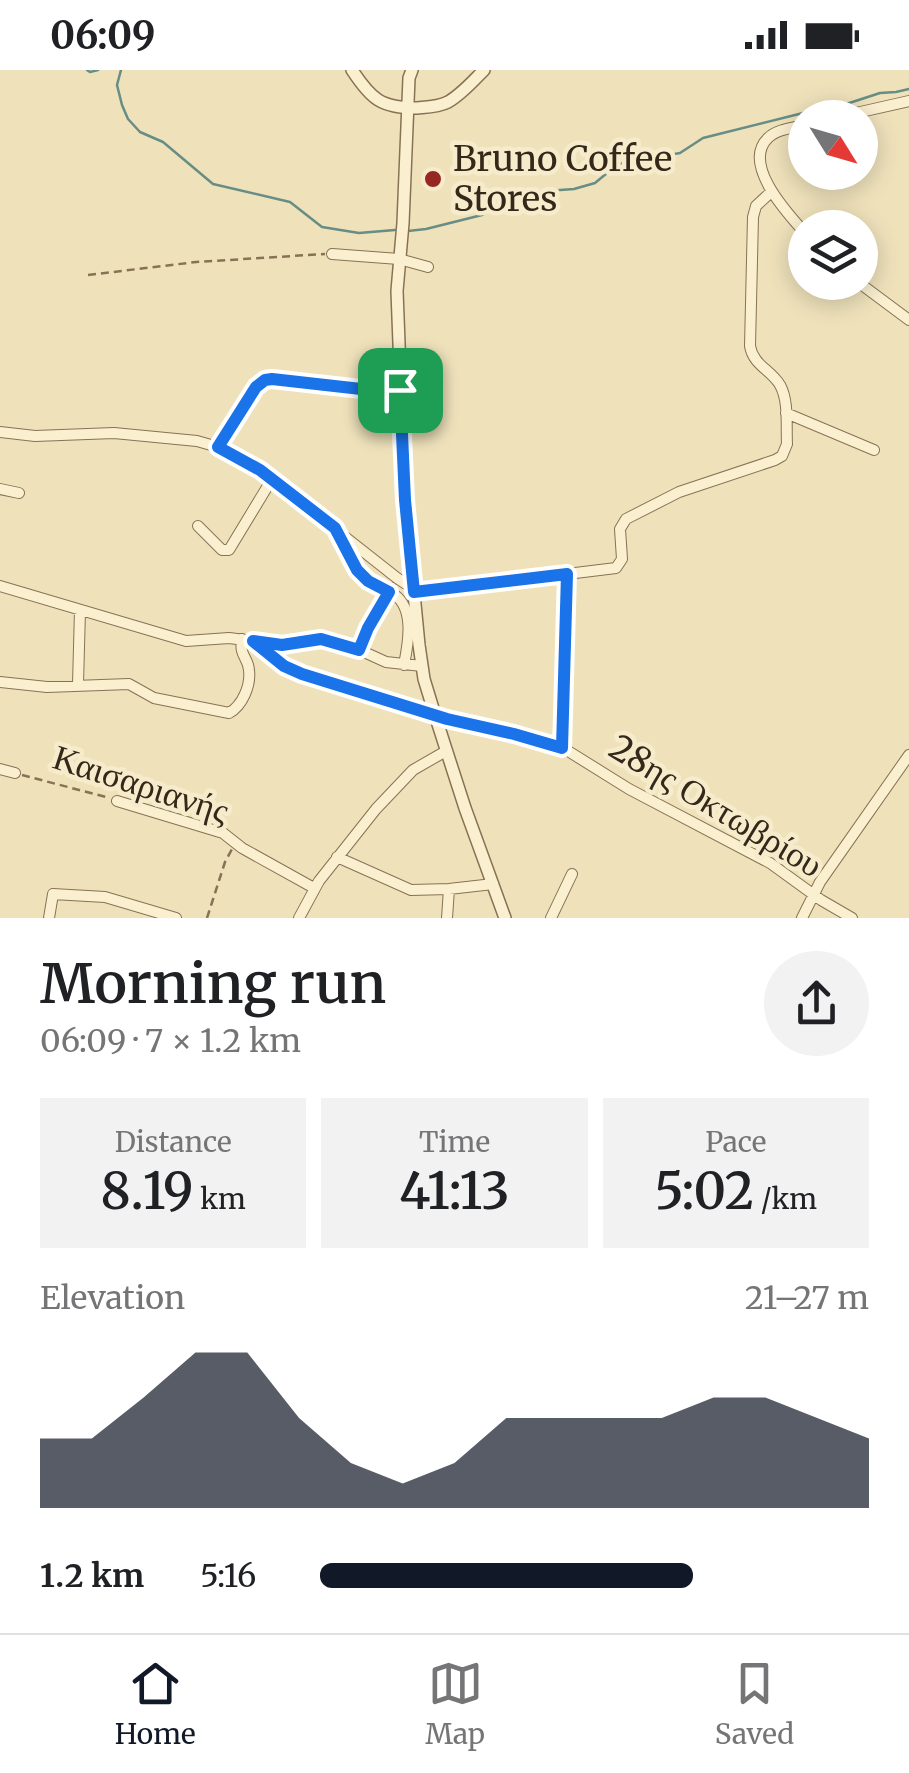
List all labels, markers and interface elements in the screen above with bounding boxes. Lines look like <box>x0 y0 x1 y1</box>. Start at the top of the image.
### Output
text: 06:09 <box>50 12 156 59</box>
north arrow <box>788 100 878 190</box>
map controls <box>788 100 878 300</box>
place label: Bruno Coffee Stores <box>453 137 672 221</box>
marker: Bruno Coffee Stores <box>422 168 444 190</box>
button: layers <box>788 210 878 300</box>
pin <box>358 348 443 433</box>
icon: arrive <box>373 363 428 418</box>
street label: 28ης Οκτωβρίου <box>601 725 831 887</box>
street label: Καισαριανής <box>48 735 235 833</box>
text: Morning run <box>40 949 386 1018</box>
button: share <box>764 951 869 1056</box>
text: 06:09 · 7 × 1.2 km <box>40 1021 301 1061</box>
text: Distance <box>115 1124 232 1160</box>
text: Time <box>419 1124 490 1160</box>
text: Pace <box>705 1124 766 1160</box>
text: 8.19 <box>101 1160 194 1223</box>
text: 41:13 <box>399 1160 510 1223</box>
text: 5:02 <box>655 1160 754 1223</box>
text: km <box>194 1181 246 1217</box>
text: /km <box>754 1181 817 1217</box>
text: Elevation <box>40 1278 185 1318</box>
text: 21–27 m <box>745 1278 869 1318</box>
text: 1.2 km <box>40 1556 144 1596</box>
text: 5:16 <box>200 1556 256 1596</box>
tab: Home <box>115 1656 196 1752</box>
tab: Map <box>425 1656 485 1752</box>
tab: Saved <box>715 1656 794 1752</box>

